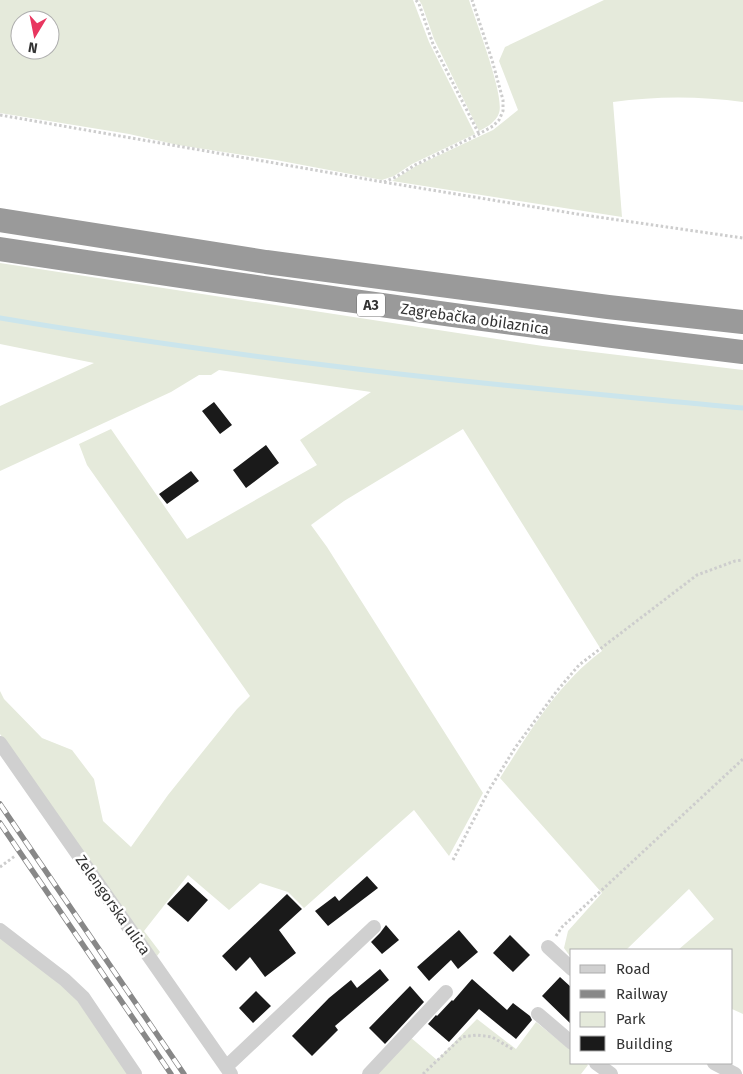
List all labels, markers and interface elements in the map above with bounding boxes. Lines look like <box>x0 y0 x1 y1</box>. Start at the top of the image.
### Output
north arrow <box>10 10 60 60</box>
text: N <box>27 38 39 56</box>
road number: A3 <box>357 294 385 316</box>
street label: Zagrebačka obilaznica <box>400 300 550 338</box>
street label: Zelengorska ulica <box>72 852 154 958</box>
legend <box>570 949 733 1064</box>
text: Road <box>616 960 651 978</box>
text: Railway <box>616 985 668 1003</box>
text: Park <box>616 1010 646 1028</box>
text: Building <box>616 1035 672 1053</box>

